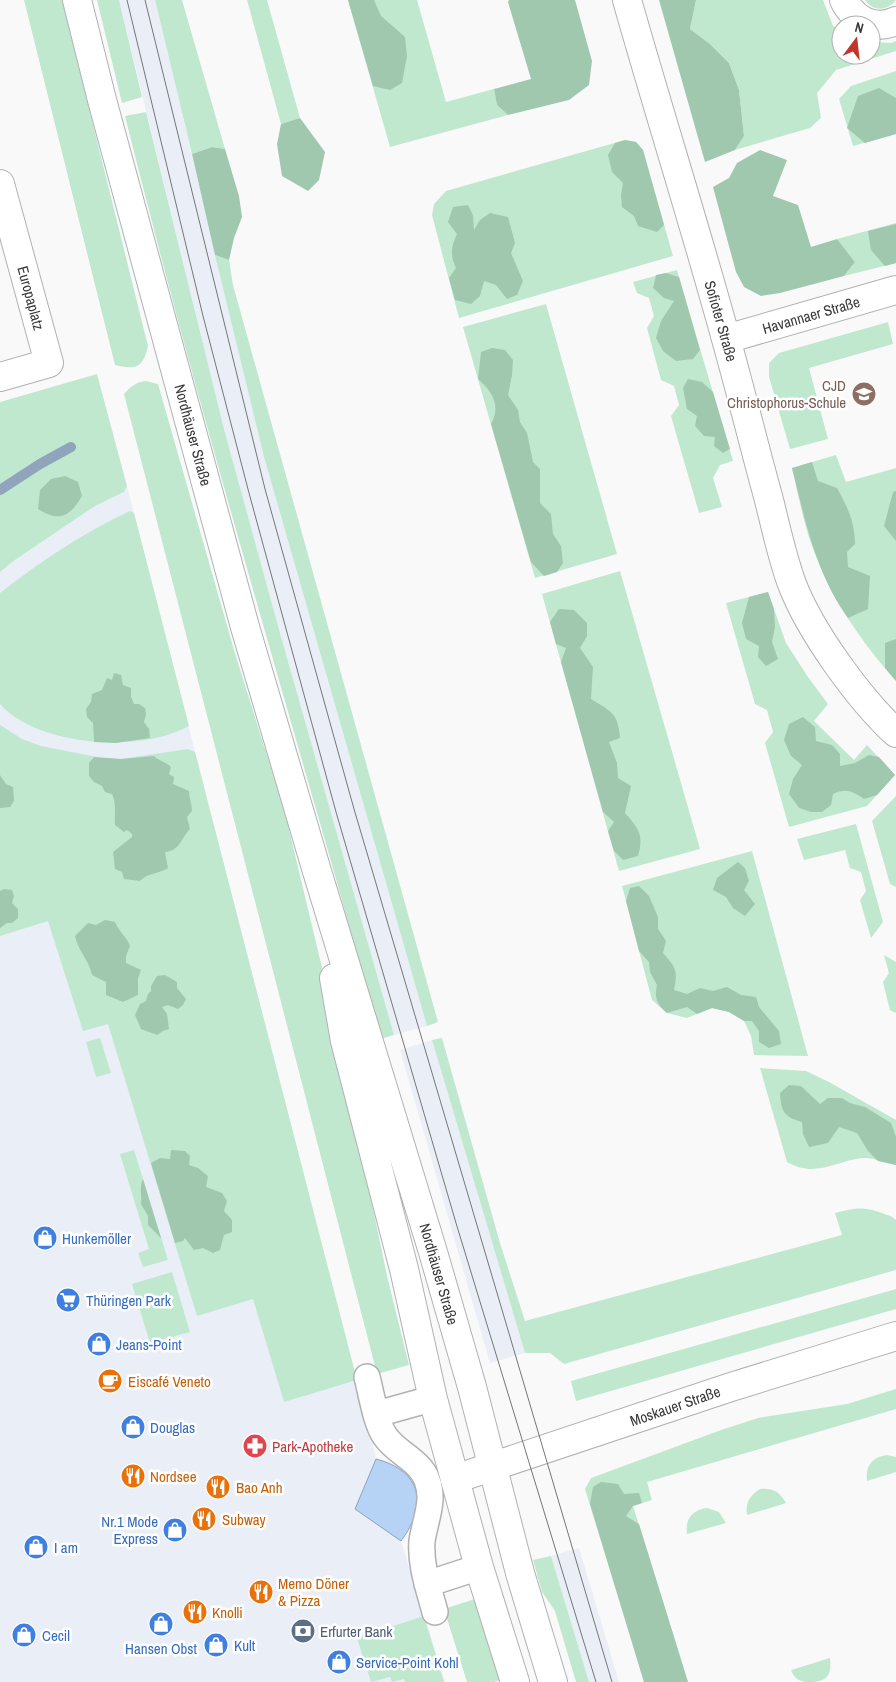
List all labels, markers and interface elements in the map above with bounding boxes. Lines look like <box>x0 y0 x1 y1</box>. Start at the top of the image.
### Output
north arrow <box>831 15 881 65</box>
text: N <box>853 18 866 37</box>
street label: Europaplatz <box>12 264 50 332</box>
street label: Sofioter Straße <box>699 278 743 364</box>
street label: Havannaer Straße <box>760 291 862 339</box>
place label: CJD Christophorus-Schule <box>727 375 846 413</box>
school or university icon: CJD Christophorus-Schule <box>851 381 877 407</box>
street label: Nordhäuser Straße <box>169 382 217 488</box>
street label: Nordhäuser Straße <box>414 1221 464 1327</box>
shop icon: Hunkemöller <box>32 1225 58 1251</box>
place label: Hunkemöller <box>62 1228 131 1249</box>
supermarket icon: Thüringen Park <box>55 1287 81 1313</box>
place label: Thüringen Park <box>86 1290 172 1311</box>
shop icon: Jeans-Point <box>86 1331 112 1357</box>
place label: Jeans-Point <box>116 1334 182 1355</box>
cafe icon: Eiscafé Veneto <box>97 1368 123 1394</box>
place label: Eiscafé Veneto <box>128 1371 211 1392</box>
street label: Moskauer Straße <box>627 1381 723 1431</box>
shop icon: Douglas <box>120 1414 146 1440</box>
place label: Douglas <box>150 1417 195 1438</box>
pharmacy icon: Park-Apotheke <box>242 1433 268 1459</box>
place label: Park-Apotheke <box>272 1436 354 1457</box>
restaurant icon: Nordsee <box>120 1463 146 1489</box>
place label: Nordsee <box>150 1466 197 1487</box>
restaurant icon: Bao Anh <box>205 1474 231 1500</box>
place label: Bao Anh <box>236 1477 283 1498</box>
restaurant icon: Subway <box>191 1506 217 1532</box>
place label: Subway <box>222 1509 267 1530</box>
place label: Nr.1 Mode Express <box>101 1511 158 1549</box>
shop icon: Nr.1 Mode Express <box>162 1517 188 1543</box>
shop icon: I am <box>23 1534 49 1560</box>
place label: I am <box>54 1537 78 1558</box>
place label: Memo Döner & Pizza <box>278 1573 349 1611</box>
restaurant icon: Memo Döner & Pizza <box>248 1579 274 1605</box>
restaurant icon: Knolli <box>182 1599 208 1625</box>
place label: Knolli <box>212 1602 243 1623</box>
shop icon: Hansen Obst <box>148 1611 174 1637</box>
bank icon: Erfurter Bank <box>290 1618 316 1644</box>
place label: Erfurter Bank <box>320 1621 393 1642</box>
shop icon: Cecil <box>11 1622 37 1648</box>
place label: Cecil <box>42 1625 70 1646</box>
shop icon: Kult <box>203 1632 229 1658</box>
place label: Kult <box>234 1635 256 1656</box>
place label: Hansen Obst <box>125 1638 197 1659</box>
shop icon: Service-Point Kohl <box>326 1649 352 1675</box>
place label: Service-Point Kohl <box>356 1652 459 1673</box>

